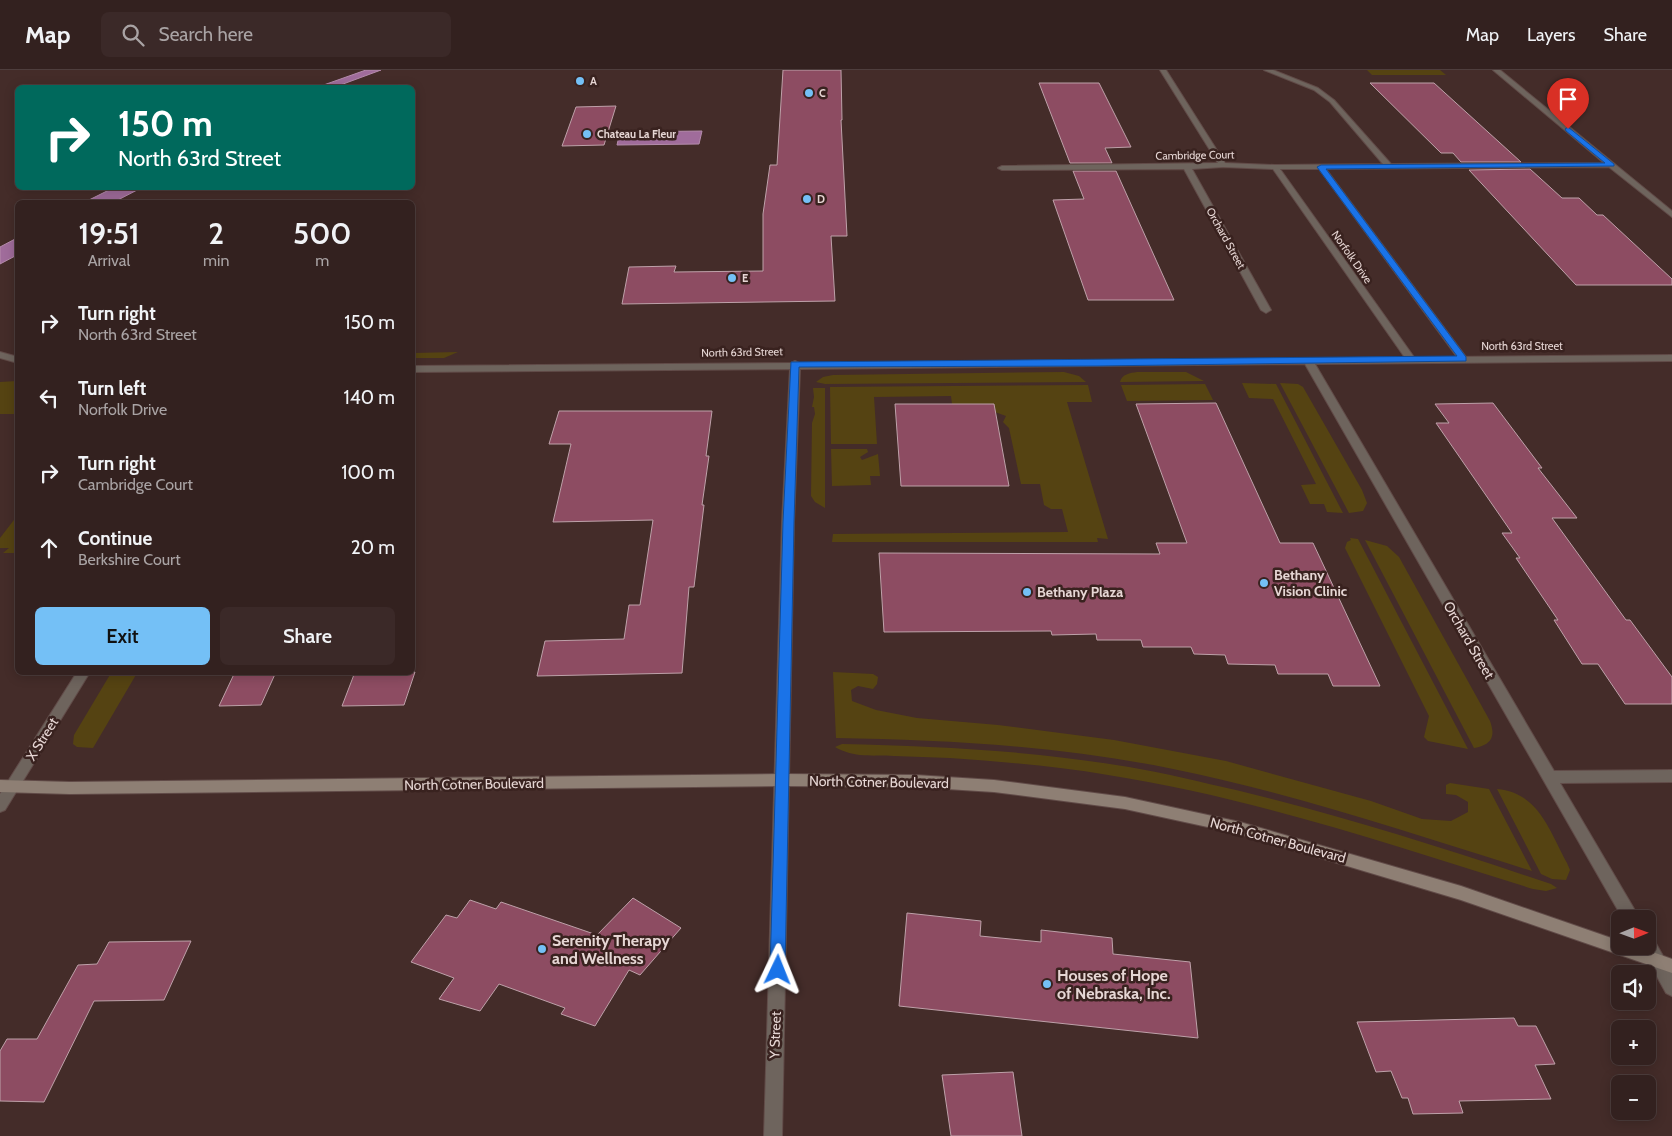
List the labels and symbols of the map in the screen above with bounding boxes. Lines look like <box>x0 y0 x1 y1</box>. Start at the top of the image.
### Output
place label: A <box>590 74 597 88</box>
marker: A <box>574 75 586 87</box>
pin <box>1547 78 1589 129</box>
place label: C <box>819 86 826 100</box>
marker: C <box>803 87 815 99</box>
place label: Chateau La Fleur <box>597 127 676 141</box>
marker: Chateau La Fleur <box>581 128 593 140</box>
street label: Cambridge Court <box>1155 147 1235 163</box>
place label: D <box>817 192 825 206</box>
marker: D <box>801 193 813 205</box>
street label: Orchard Street <box>1203 205 1249 271</box>
street label: Norfolk Drive <box>1329 228 1376 286</box>
place label: E <box>742 271 748 285</box>
marker: E <box>726 272 738 284</box>
street label: North 63rd Street <box>1481 339 1563 353</box>
street label: North 63rd Street <box>701 344 783 360</box>
place label: Bethany Vision Clinic <box>1274 566 1348 600</box>
marker: Bethany Vision Clinic <box>1258 577 1270 589</box>
place label: Bethany Plaza <box>1037 583 1123 601</box>
marker: Bethany Plaza <box>1021 586 1033 598</box>
street label: Orchard Street <box>1440 598 1499 682</box>
street label: X Street <box>22 714 62 764</box>
street label: North Cotner Boulevard <box>809 772 949 792</box>
street label: North Cotner Boulevard <box>404 774 544 794</box>
street label: North Cotner Boulevard <box>1208 813 1348 867</box>
north arrow <box>1611 910 1656 955</box>
place label: Serenity Therapy and Wellness <box>552 931 670 968</box>
marker: Serenity Therapy and Wellness <box>536 943 548 955</box>
position arrow <box>751 943 803 995</box>
place label: Houses of Hope of Nebraska, Inc. <box>1057 966 1170 1003</box>
marker: Houses of Hope of Nebraska, Inc. <box>1041 978 1053 990</box>
street label: Y Street <box>765 1011 785 1060</box>

